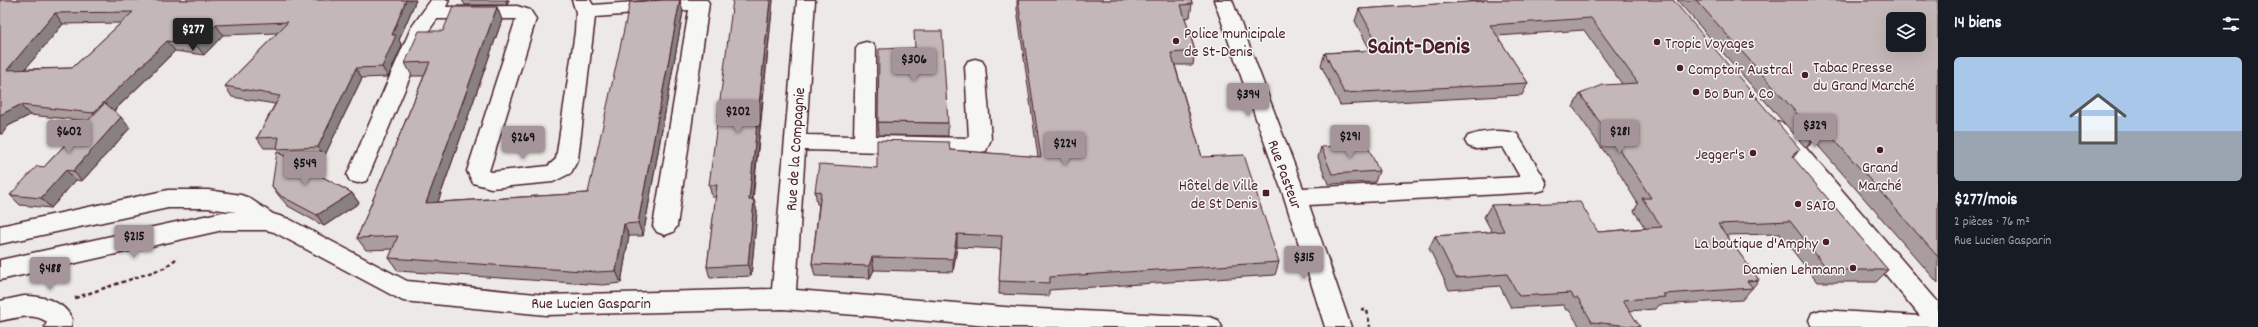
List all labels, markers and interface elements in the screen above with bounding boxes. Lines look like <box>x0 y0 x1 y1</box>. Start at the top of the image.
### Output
map controls <box>1886 12 1926 52</box>
button: layers <box>1886 12 1926 52</box>
text: 14 biens <box>1954 12 2002 36</box>
icon: filters <box>2220 13 2242 35</box>
pin: $277 <box>169 18 217 52</box>
text: $277 <box>182 21 204 40</box>
place label: Police municipale de St-Denis <box>1184 23 1286 64</box>
district label: Saint-Denis <box>1368 31 1470 65</box>
place label: Tropic Voyages <box>1665 33 1755 56</box>
marker: Police municipale de St-Denis <box>1171 36 1181 46</box>
marker: Tropic Voyages <box>1652 37 1662 47</box>
pin: $306 <box>890 48 938 82</box>
text: $306 <box>901 51 927 70</box>
place label: Tabac Presse du Grand Marché <box>1813 57 1915 98</box>
place label: Comptoir Austral <box>1688 59 1793 82</box>
marker: Comptoir Austral <box>1675 63 1685 73</box>
marker: Tabac Presse du Grand Marché <box>1800 70 1810 80</box>
pin: $394 <box>1224 83 1272 117</box>
place label: Bo Bun & Co <box>1704 83 1774 106</box>
icon: home <box>2062 83 2134 155</box>
text: $394 <box>1236 86 1260 105</box>
street label: Rue de la Compagnie <box>781 87 812 212</box>
marker: Bo Bun & Co <box>1691 87 1701 97</box>
pin: $202 <box>714 100 762 134</box>
text: $202 <box>725 103 751 122</box>
pin: $329 <box>1791 114 1839 148</box>
text: $329 <box>1803 117 1827 136</box>
pin: $602 <box>45 120 93 154</box>
pin: $281 <box>1596 120 1644 154</box>
text: $602 <box>56 123 82 142</box>
text: $281 <box>1610 123 1630 142</box>
pin: $291 <box>1326 125 1374 159</box>
pin: $269 <box>499 126 547 160</box>
text: $291 <box>1339 128 1361 147</box>
text: $269 <box>511 129 535 148</box>
pin: $224 <box>1041 132 1089 166</box>
text: $224 <box>1053 135 1077 154</box>
street label: Rue Pasteur <box>1260 137 1307 213</box>
place label: Jegger's <box>1695 144 1745 167</box>
marker: Grand Marché <box>1875 145 1885 155</box>
marker: Jegger's <box>1748 148 1758 158</box>
pin: $549 <box>281 152 329 186</box>
text: $549 <box>293 155 317 174</box>
place label: Grand Marché <box>1858 157 1902 198</box>
place label: Hôtel de Ville de St Denis <box>1179 175 1258 216</box>
marker: Hôtel de Ville de St Denis <box>1261 188 1271 198</box>
text: $277/mois <box>1954 189 2017 213</box>
place label: SAIO <box>1806 195 1836 218</box>
marker: SAIO <box>1793 199 1803 209</box>
text: 2 pièces · 76 m² <box>1954 213 2030 232</box>
pin: $215 <box>110 225 158 259</box>
text: $215 <box>123 228 145 247</box>
text: Rue Lucien Gasparin <box>1954 232 2051 251</box>
place label: La boutique d'Amphy <box>1694 233 1819 256</box>
marker: La boutique d'Amphy <box>1821 237 1831 247</box>
pin: $315 <box>1280 246 1328 280</box>
text: $315 <box>1293 249 1315 268</box>
pin: $488 <box>26 257 74 291</box>
place label: Damien Lehmann <box>1743 259 1845 282</box>
text: $488 <box>39 260 61 279</box>
marker: Damien Lehmann <box>1848 263 1858 273</box>
street label: Rue Lucien Gasparin <box>531 293 651 316</box>

